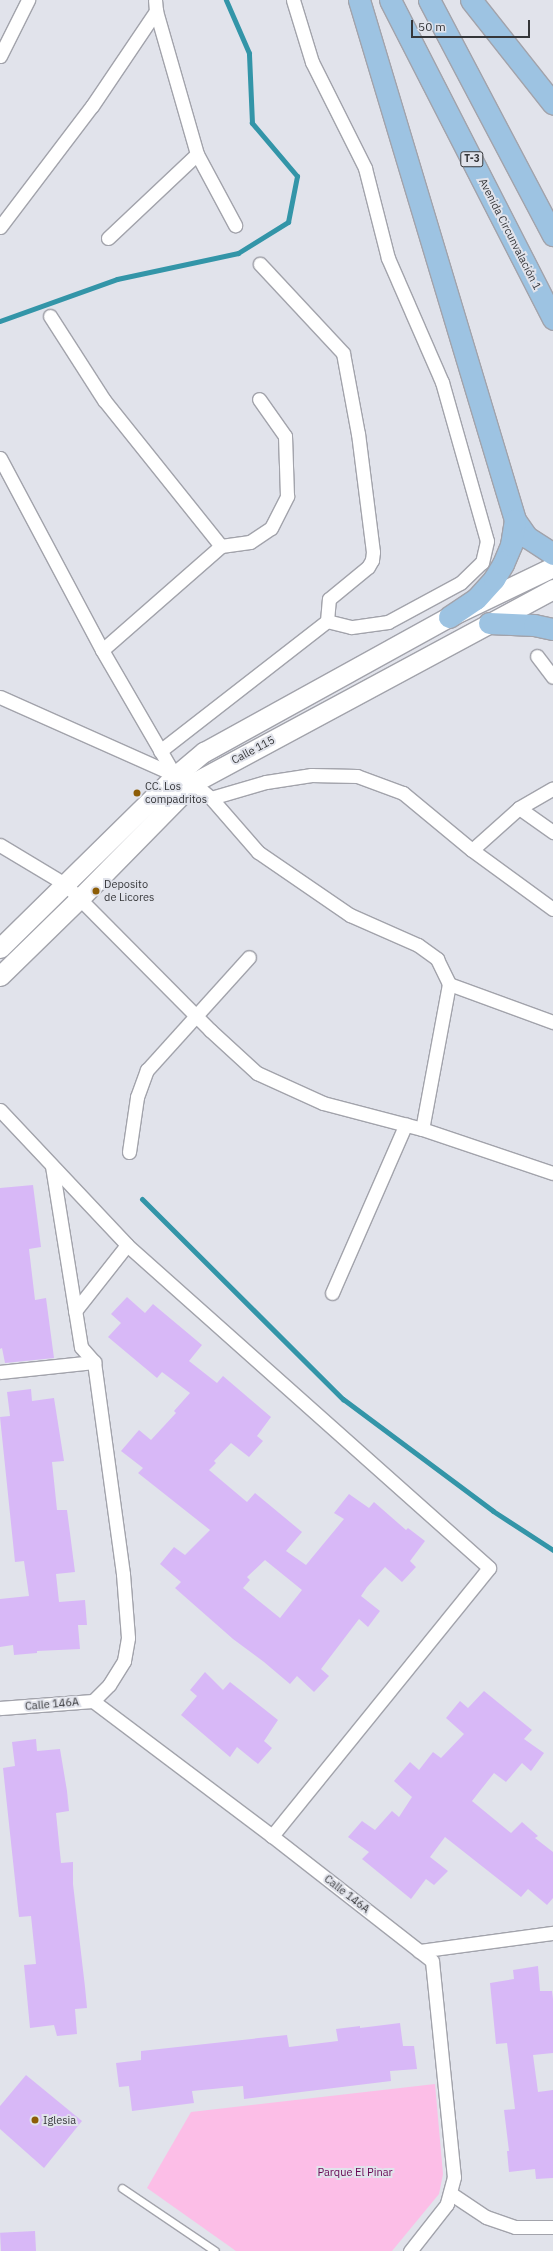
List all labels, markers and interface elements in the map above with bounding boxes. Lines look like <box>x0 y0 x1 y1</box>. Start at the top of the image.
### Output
scale bar <box>413 12 532 38</box>
text: 50 m <box>418 19 446 34</box>
road number: T-3 <box>460 151 484 167</box>
street label: Avenida Circunvalación 1 <box>476 176 544 292</box>
street label: Calle 115 <box>229 733 277 767</box>
place label: CC. Los compadritos <box>145 780 207 806</box>
marker: CC. Los compadritos <box>132 788 142 798</box>
place label: Deposito de Licores <box>104 878 154 904</box>
marker: Deposito de Licores <box>91 886 101 896</box>
street label: Calle 146A <box>24 1695 80 1713</box>
street label: Calle 146A <box>322 1872 372 1916</box>
place label: Iglesia <box>43 2113 76 2127</box>
marker: Iglesia <box>30 2115 40 2125</box>
park label: Parque El Pinar <box>317 2165 393 2179</box>

